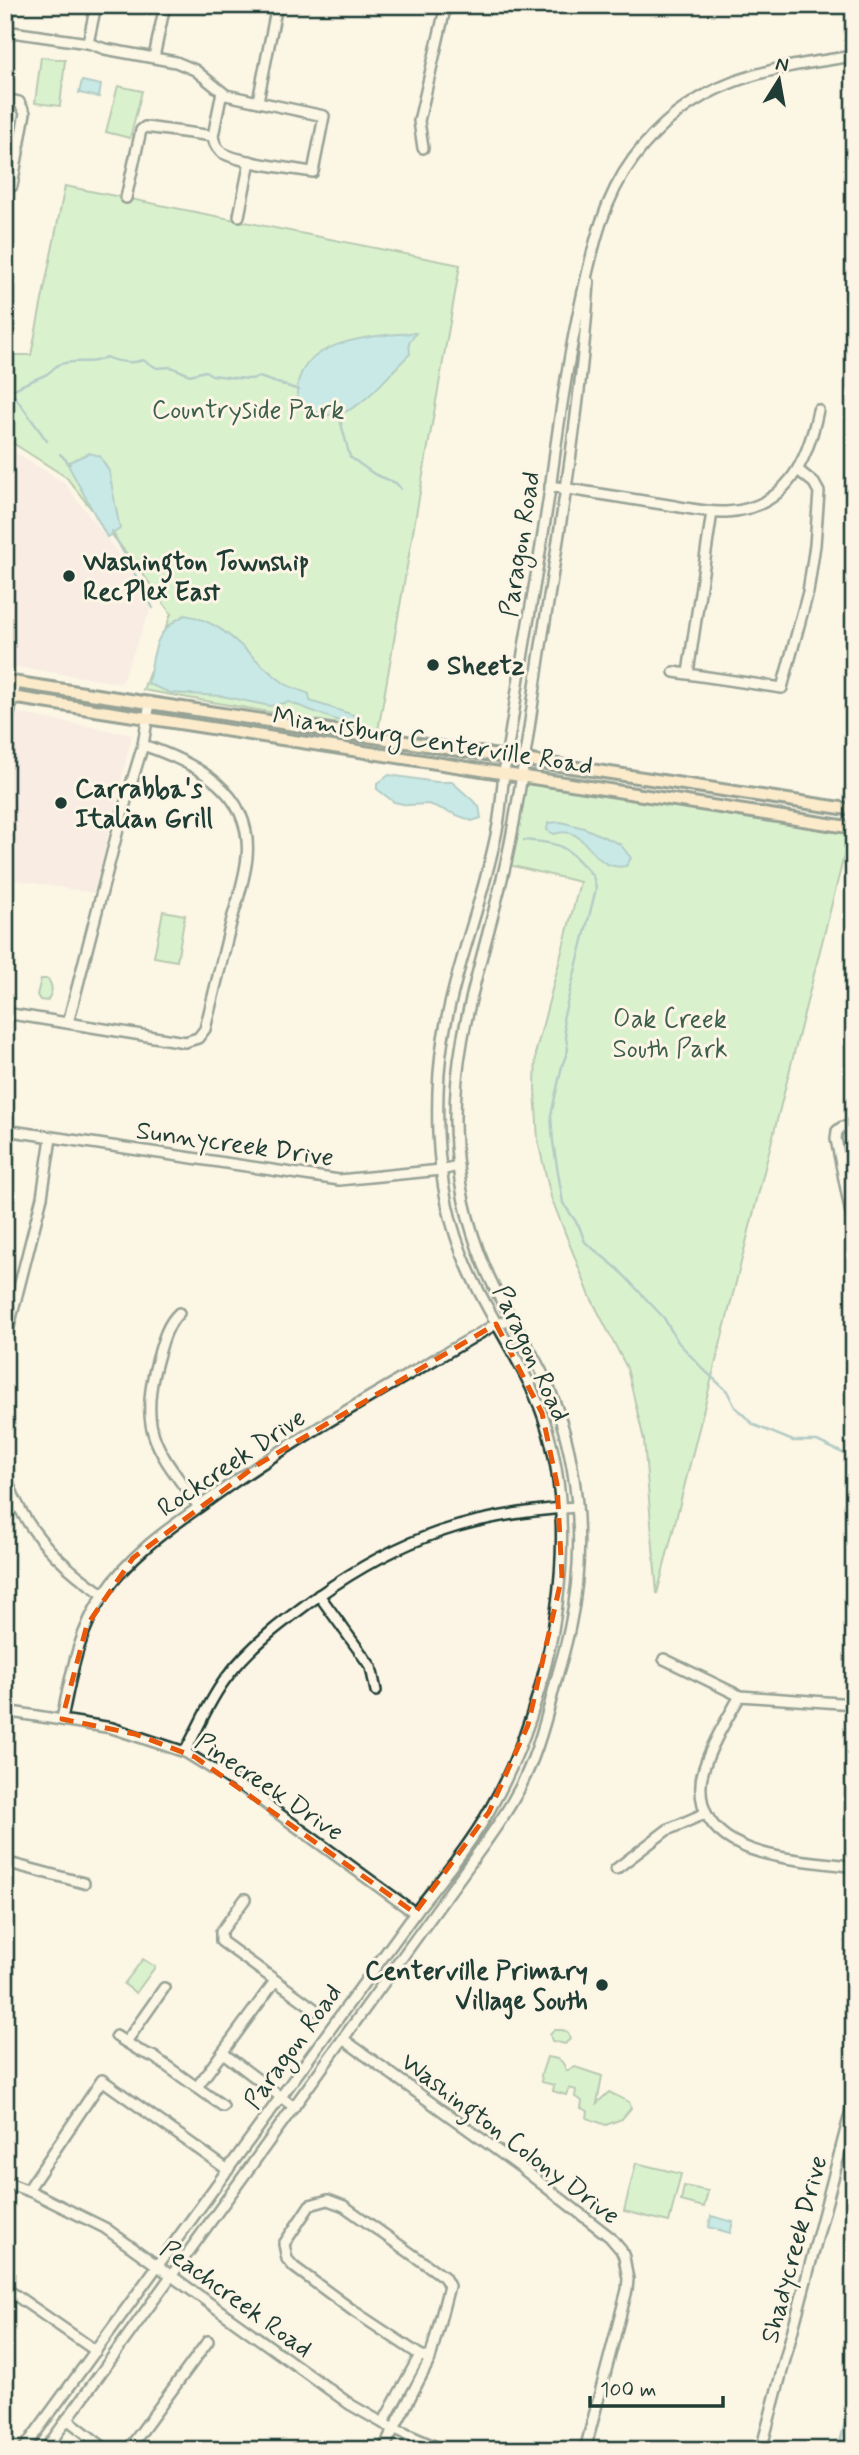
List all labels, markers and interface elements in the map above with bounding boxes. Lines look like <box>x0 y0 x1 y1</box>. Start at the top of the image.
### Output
north arrow <box>744 46 814 116</box>
text: N <box>773 51 791 78</box>
park label: Countryside Park <box>152 394 344 428</box>
street label: Paragon Road <box>493 469 551 620</box>
place label: Washington Township RecPlex East <box>82 546 309 610</box>
marker: Washington Township RecPlex East <box>61 568 77 584</box>
place label: Sheetz <box>447 650 525 684</box>
marker: Sheetz <box>425 657 441 673</box>
street label: Miamisburg Centerville Road <box>270 700 595 786</box>
place label: Carrabba's Italian Grill <box>75 773 213 837</box>
marker: Carrabba's Italian Grill <box>53 795 69 811</box>
park label: Oak Creek South Park <box>612 1003 728 1067</box>
street label: Sunnycreek Drive <box>134 1114 336 1176</box>
street label: Paragon Road <box>482 1280 577 1428</box>
street label: Rockcreek Drive <box>151 1402 313 1526</box>
street label: Pinecreek Drive <box>188 1725 350 1850</box>
place label: Centerville Primary Village South <box>365 1955 588 2020</box>
marker: Centerville Primary Village South <box>594 1977 610 1993</box>
street label: Paragon Road <box>237 1978 352 2118</box>
street label: Washington Colony Drive <box>391 2046 626 2236</box>
street label: Shadycreek Drive <box>754 2152 836 2347</box>
street label: Peachcreek Road <box>153 2233 319 2366</box>
scale bar <box>590 2364 722 2408</box>
text: 100 m <box>600 2376 656 2404</box>

